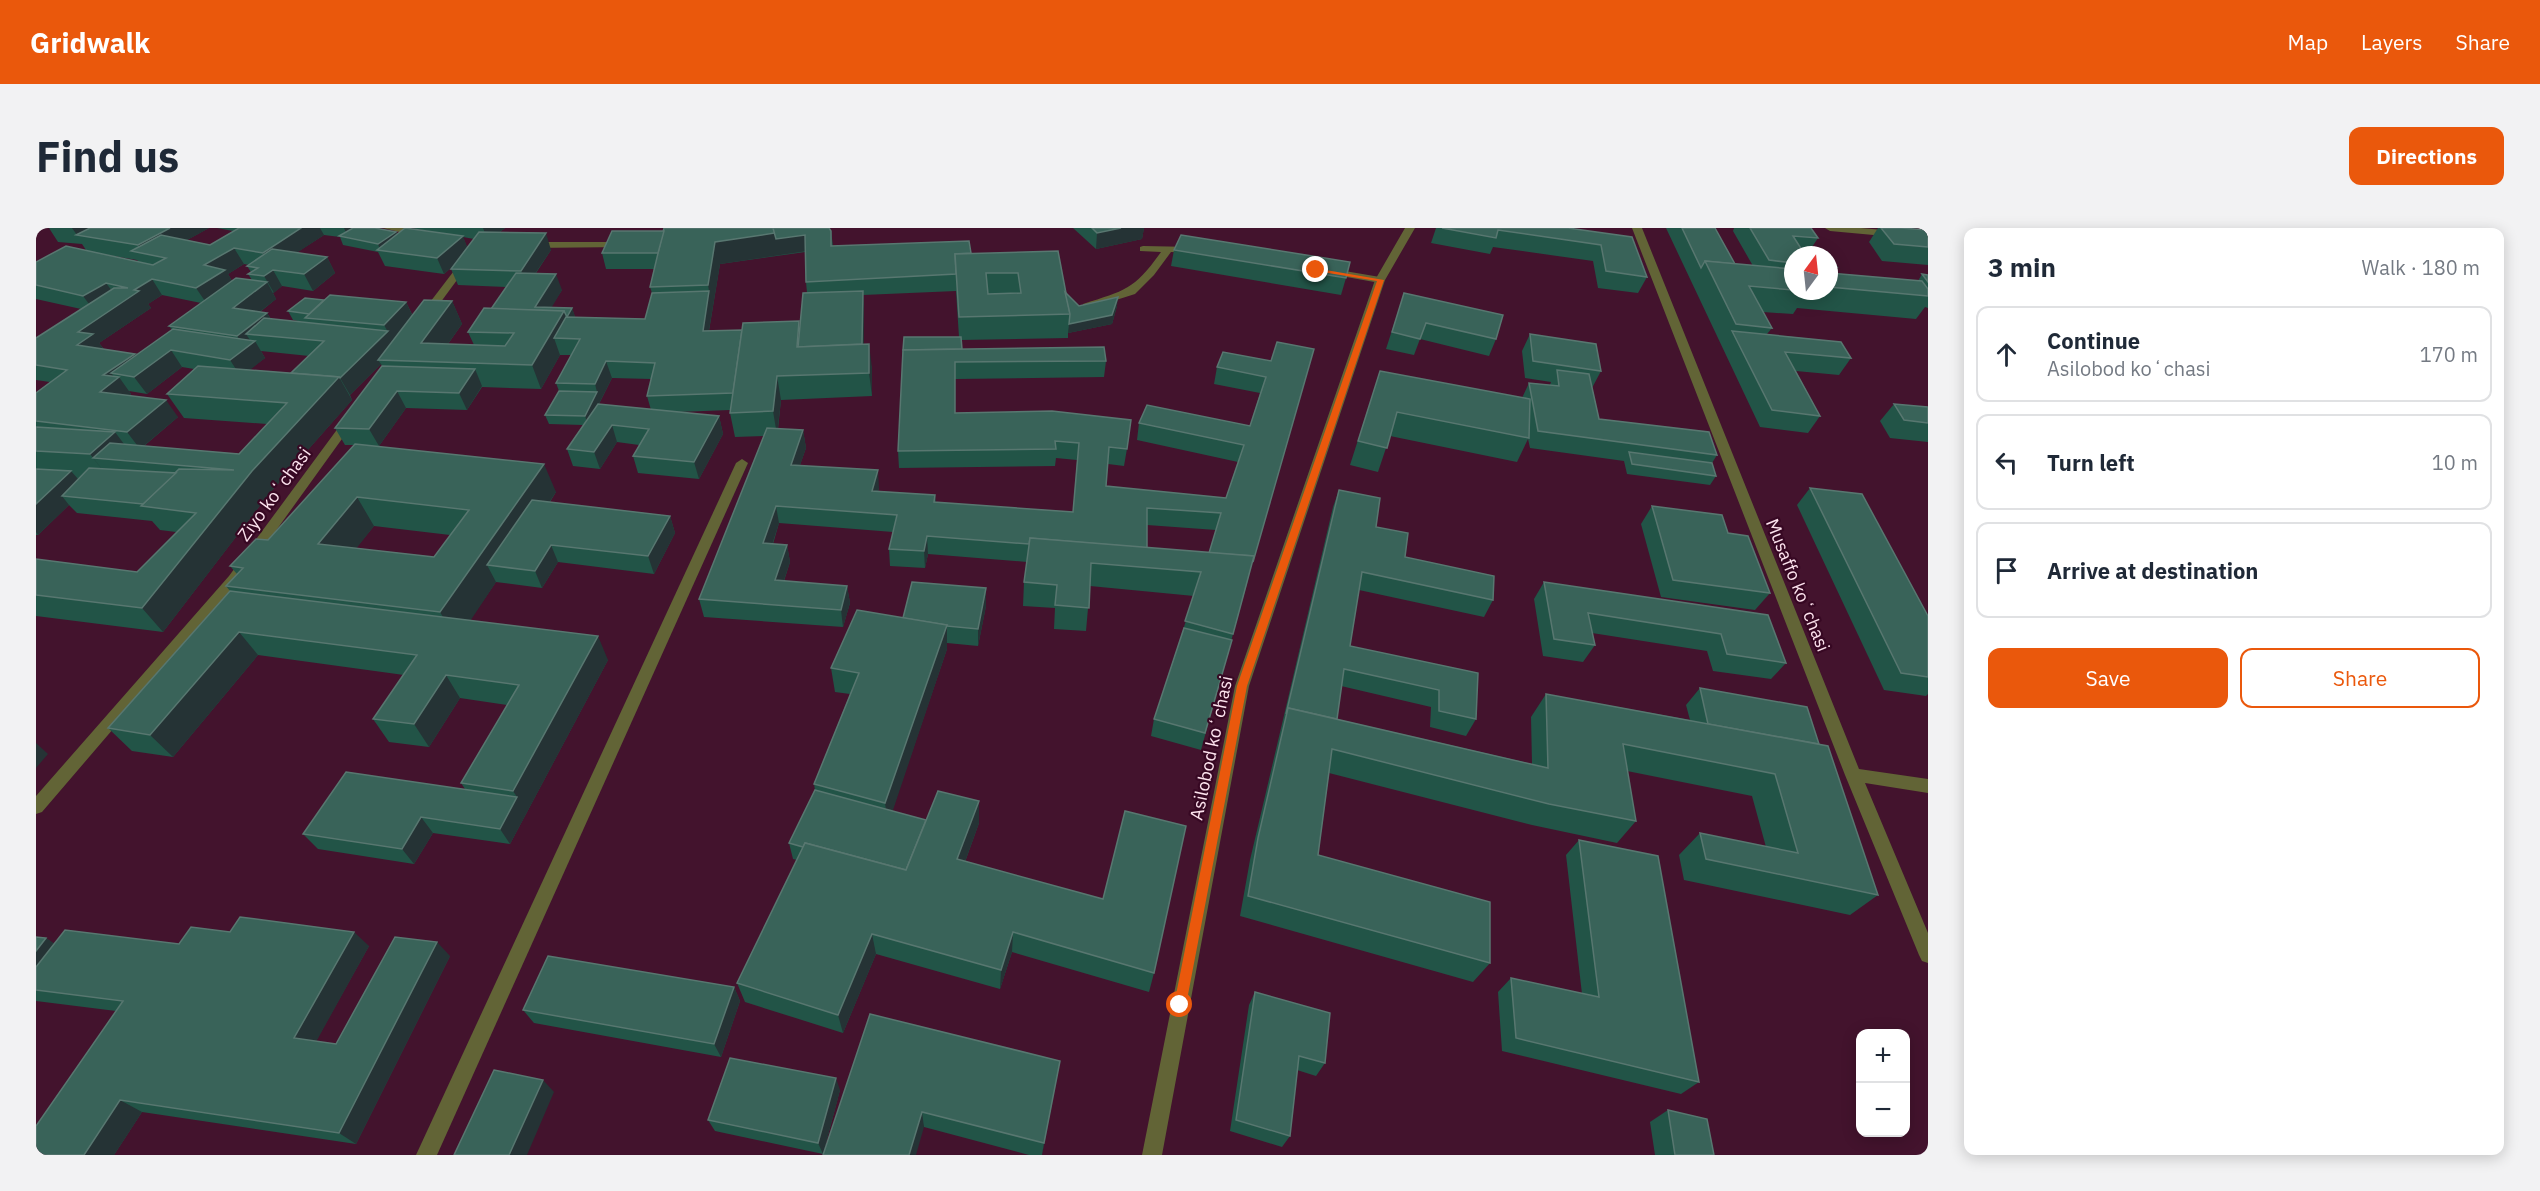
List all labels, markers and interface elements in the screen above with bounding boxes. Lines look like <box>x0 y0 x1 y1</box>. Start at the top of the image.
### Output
text: Gridwalk <box>30 24 150 61</box>
text: Map <box>2288 28 2328 56</box>
text: Layers <box>2361 28 2423 56</box>
text: Share <box>2456 28 2510 56</box>
button: Directions <box>2349 127 2504 185</box>
text: Find us <box>36 129 179 184</box>
north arrow <box>1784 246 1838 300</box>
text: 3 min <box>1988 250 2056 284</box>
text: Walk · 180 m <box>2362 254 2480 281</box>
route end <box>1302 256 1328 282</box>
text: Continue <box>2047 326 2140 355</box>
icon: ahead <box>1990 338 2023 371</box>
text: 170 m <box>2420 341 2478 368</box>
text: Asilobod koʻchasi <box>2047 355 2211 382</box>
street label: Ziyo koʻchasi <box>232 443 316 545</box>
icon: left <box>1990 446 2023 479</box>
text: Turn left <box>2047 448 2135 477</box>
text: 10 m <box>2432 449 2478 476</box>
street label: Musaffo koʻchasi <box>1761 515 1835 655</box>
icon: arrive <box>1990 554 2023 587</box>
text: Arrive at destination <box>2047 556 2258 585</box>
button: Save <box>1988 648 2228 708</box>
button: Share <box>2240 648 2480 708</box>
street label: Asilobod koʻchasi <box>1184 674 1238 822</box>
route start <box>1166 991 1192 1017</box>
map controls <box>1856 1029 1910 1137</box>
button: + <box>1856 1029 1910 1083</box>
button: − <box>1856 1083 1910 1137</box>

